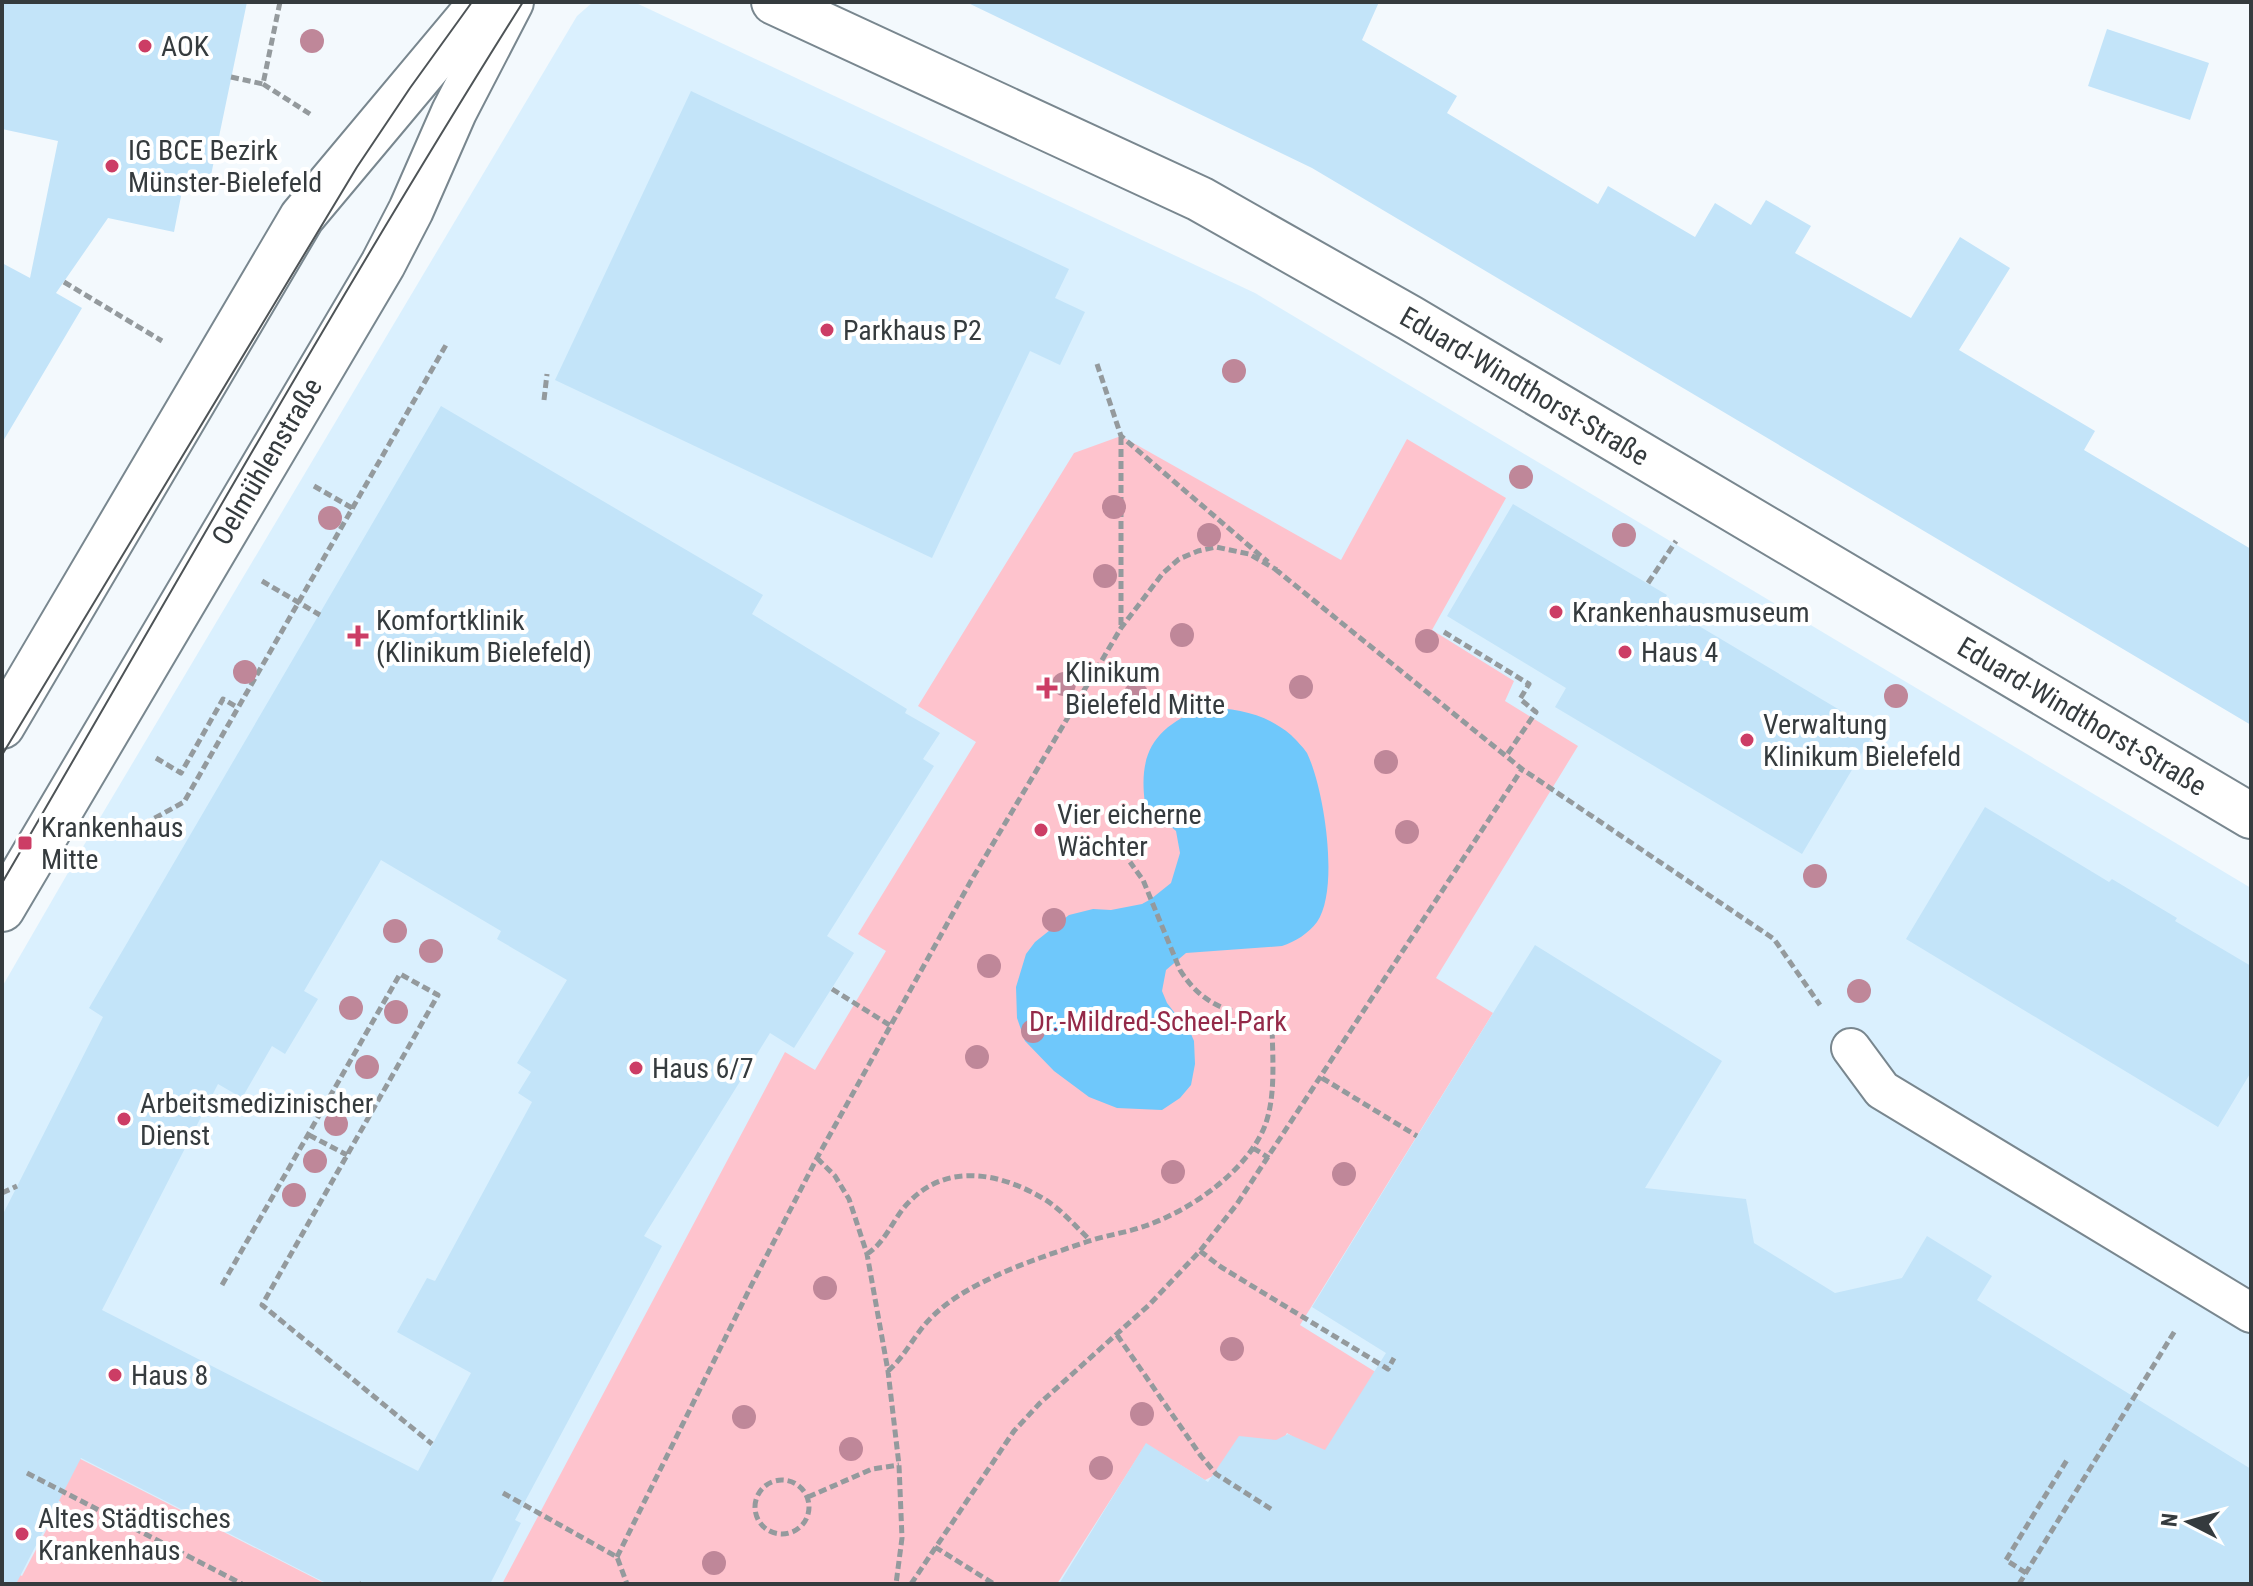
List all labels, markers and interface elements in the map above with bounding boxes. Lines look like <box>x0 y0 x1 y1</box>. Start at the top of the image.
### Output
place label: AOK <box>161 30 210 63</box>
marker: AOK <box>136 37 154 55</box>
place label: IG BCE Bezirk Münster-Bielefeld <box>128 134 322 199</box>
marker: IG BCE Bezirk Münster-Bielefeld <box>103 157 121 175</box>
street label: Eduard-Windthorst-Straße <box>1394 300 1655 473</box>
place label: Parkhaus P2 <box>843 314 982 347</box>
marker: Parkhaus P2 <box>818 321 836 339</box>
street label: Oelmühlenstraße <box>205 372 329 551</box>
place label: Krankenhausmuseum <box>1572 596 1810 629</box>
marker: Krankenhausmuseum <box>1547 603 1565 621</box>
place label: Komfortklinik (Klinikum Bielefeld) <box>376 604 592 669</box>
marker: Komfortklinik (Klinikum Bielefeld) <box>347 625 369 647</box>
street label: Eduard-Windthorst-Straße <box>1952 630 2212 803</box>
place label: Haus 4 <box>1641 636 1718 669</box>
marker: Haus 4 <box>1616 643 1634 661</box>
place label: Klinikum Bielefeld Mitte <box>1065 656 1225 721</box>
marker: Klinikum Bielefeld Mitte <box>1036 677 1058 699</box>
place label: Verwaltung Klinikum Bielefeld <box>1763 708 1961 773</box>
marker: Verwaltung Klinikum Bielefeld <box>1738 731 1756 749</box>
place label: Vier eicherne Wächter <box>1057 798 1202 863</box>
place label: Krankenhaus Mitte <box>41 811 184 876</box>
marker: Vier eicherne Wächter <box>1032 821 1050 839</box>
marker: Krankenhaus Mitte <box>16 834 34 852</box>
park label: Dr.-Mildred-Scheel-Park <box>1029 1005 1287 1038</box>
place label: Haus 6/7 <box>652 1052 754 1085</box>
marker: Haus 6/7 <box>627 1059 645 1077</box>
place label: Arbeitsmedizinischer Dienst <box>140 1087 373 1152</box>
marker: Arbeitsmedizinischer Dienst <box>115 1110 133 1128</box>
place label: Haus 8 <box>131 1359 208 1392</box>
marker: Haus 8 <box>106 1366 124 1384</box>
north arrow <box>2149 1482 2229 1562</box>
place label: Altes Städtisches Krankenhaus <box>38 1502 231 1567</box>
text: N <box>2156 1512 2183 1528</box>
marker: Altes Städtisches Krankenhaus <box>13 1525 31 1543</box>

